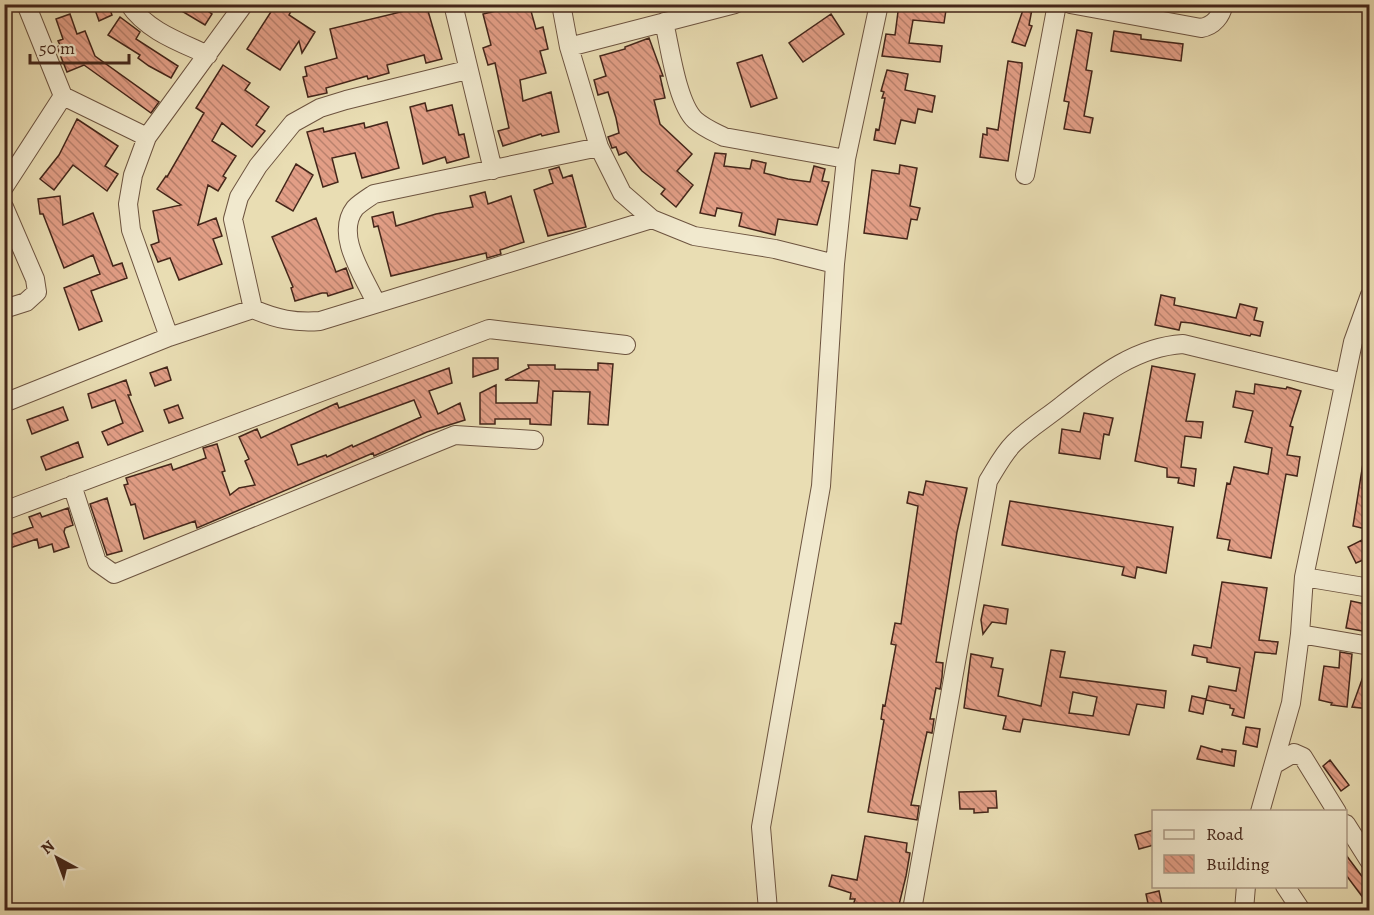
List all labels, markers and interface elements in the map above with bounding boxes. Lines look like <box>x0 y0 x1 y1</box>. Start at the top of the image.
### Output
scale bar <box>30 27 129 65</box>
text: 50 m <box>39 36 75 60</box>
legend <box>1152 810 1347 888</box>
text: Road <box>1206 822 1244 846</box>
north arrow <box>27 828 87 888</box>
text: N <box>36 835 60 860</box>
text: Building <box>1206 852 1270 876</box>

